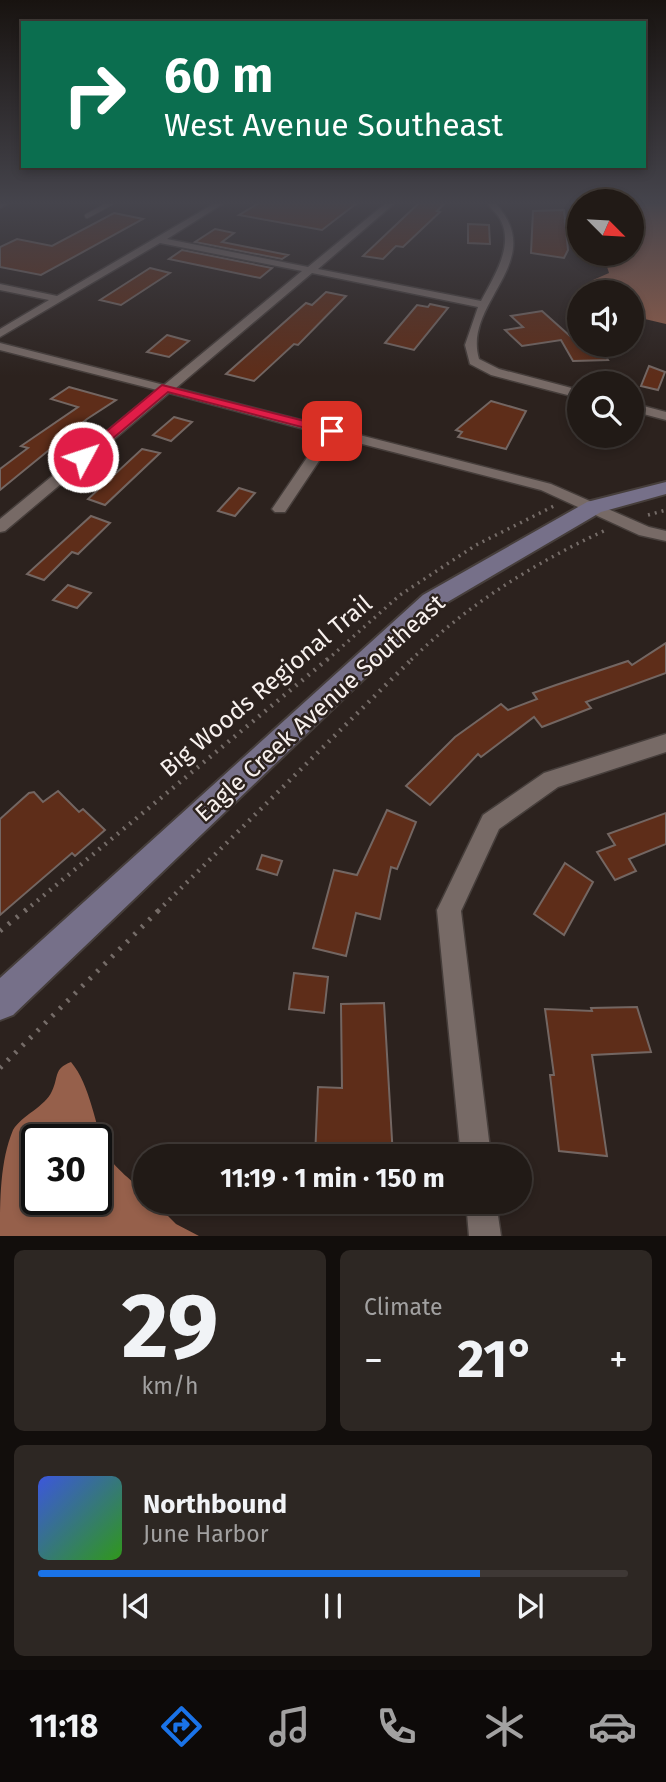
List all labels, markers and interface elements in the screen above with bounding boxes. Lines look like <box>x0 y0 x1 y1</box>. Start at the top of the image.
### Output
text: 60 m <box>164 46 273 105</box>
icon: right <box>49 49 140 140</box>
text: West Avenue Southeast <box>164 106 503 144</box>
north arrow <box>567 189 644 266</box>
map controls <box>567 189 644 448</box>
button: sound <box>567 280 644 357</box>
button: search <box>567 371 644 448</box>
pin <box>302 401 362 461</box>
icon: arrive <box>313 412 351 450</box>
position arrow <box>46 420 120 494</box>
street label: Eagle Creek Avenue Southeast <box>190 588 451 827</box>
street label: Big Woods Regional Trail <box>155 589 377 783</box>
speed limit sign: 30 <box>21 1124 112 1215</box>
text: 11:19 · 1 min · 150 m <box>220 1163 445 1194</box>
text: 29 <box>121 1272 219 1381</box>
text: Climate <box>364 1293 443 1321</box>
text: 21° <box>458 1328 535 1391</box>
text: − <box>364 1337 383 1383</box>
text: + <box>609 1337 628 1383</box>
text: km/h <box>142 1372 198 1400</box>
text: Northbound <box>143 1489 287 1520</box>
text: June Harbor <box>143 1520 269 1548</box>
icon: previous <box>117 1587 155 1625</box>
icon: pause <box>314 1587 352 1625</box>
icon: next <box>511 1587 549 1625</box>
icon: directions <box>157 1702 206 1751</box>
icon: music <box>265 1702 314 1751</box>
icon: phone <box>372 1702 421 1751</box>
icon: climate <box>480 1702 529 1751</box>
icon: car <box>588 1702 637 1751</box>
text: 11:18 <box>29 1707 98 1745</box>

